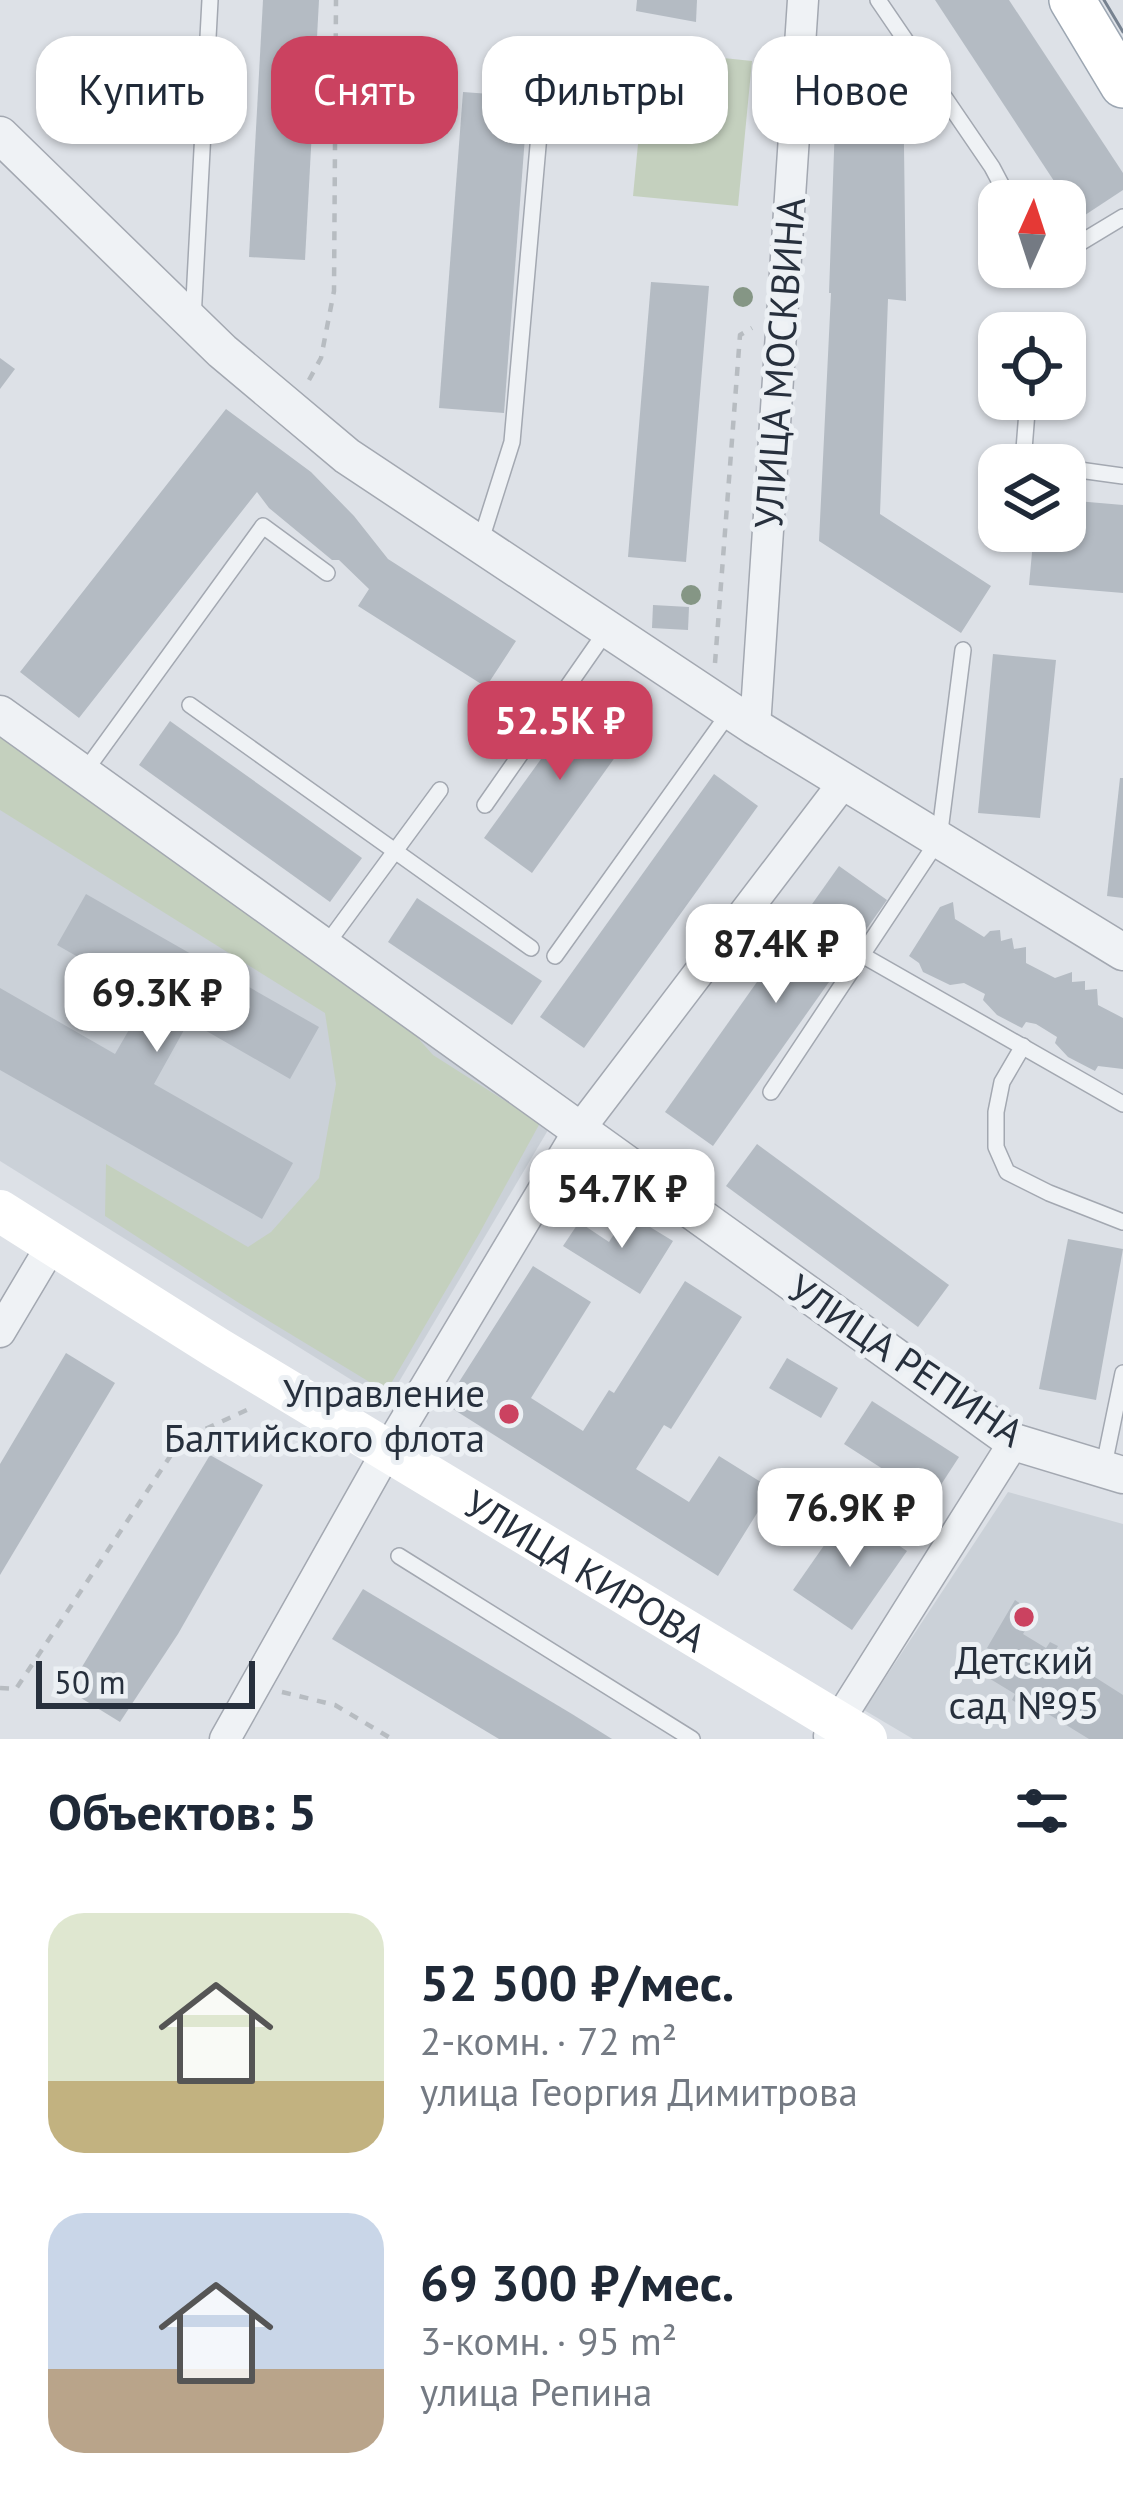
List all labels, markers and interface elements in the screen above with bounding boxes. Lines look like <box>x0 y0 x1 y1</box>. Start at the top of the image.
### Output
chip: Купить <box>36 36 247 144</box>
chip: Снять <box>271 36 458 144</box>
chip: Фильтры <box>482 36 728 144</box>
chip: Новое <box>752 36 951 144</box>
north arrow <box>978 180 1086 288</box>
map controls <box>978 180 1086 552</box>
street label: УЛИЦА МОСКВИНА <box>742 196 816 530</box>
button: locate <box>978 312 1086 420</box>
button: layers <box>978 444 1086 552</box>
pin: 52.5K ₽ <box>449 681 671 783</box>
text: 52.5K ₽ <box>495 694 625 745</box>
pin: 87.4K ₽ <box>665 904 887 1006</box>
text: 87.4K ₽ <box>713 917 839 968</box>
pin: 69.3K ₽ <box>46 953 268 1055</box>
text: 69.3K ₽ <box>92 966 222 1017</box>
pin: 54.7K ₽ <box>511 1149 733 1251</box>
text: 54.7K ₽ <box>557 1162 687 1213</box>
street label: УЛИЦА РЕПИНА <box>778 1262 1034 1458</box>
place label: Управление Балтийского флота <box>164 1367 485 1463</box>
marker: Управление Балтийского флота <box>496 1401 522 1427</box>
pin: 76.9K ₽ <box>739 1468 961 1570</box>
street label: УЛИЦА КИРОВА <box>455 1478 716 1663</box>
text: 76.9K ₽ <box>785 1481 915 1532</box>
marker: Детский сад №95 <box>1011 1604 1037 1630</box>
place label: Детский сад №95 <box>949 1634 1099 1730</box>
scale bar <box>36 1655 255 1708</box>
text: 50 m <box>54 1660 126 1703</box>
text: Объектов: 5 <box>48 1778 317 1844</box>
icon: filters <box>1009 1778 1075 1844</box>
text: 52 500 ₽/мес. <box>420 1949 734 2015</box>
icon: home <box>144 1961 288 2105</box>
text: 2-комн. · 72 m² <box>420 2015 677 2066</box>
text: улица Георгия Димитрова <box>420 2066 858 2117</box>
text: 69 300 ₽/мес. <box>420 2249 734 2315</box>
icon: home <box>144 2261 288 2405</box>
text: 3-комн. · 95 m² <box>420 2315 677 2366</box>
text: улица Репина <box>420 2366 652 2417</box>

